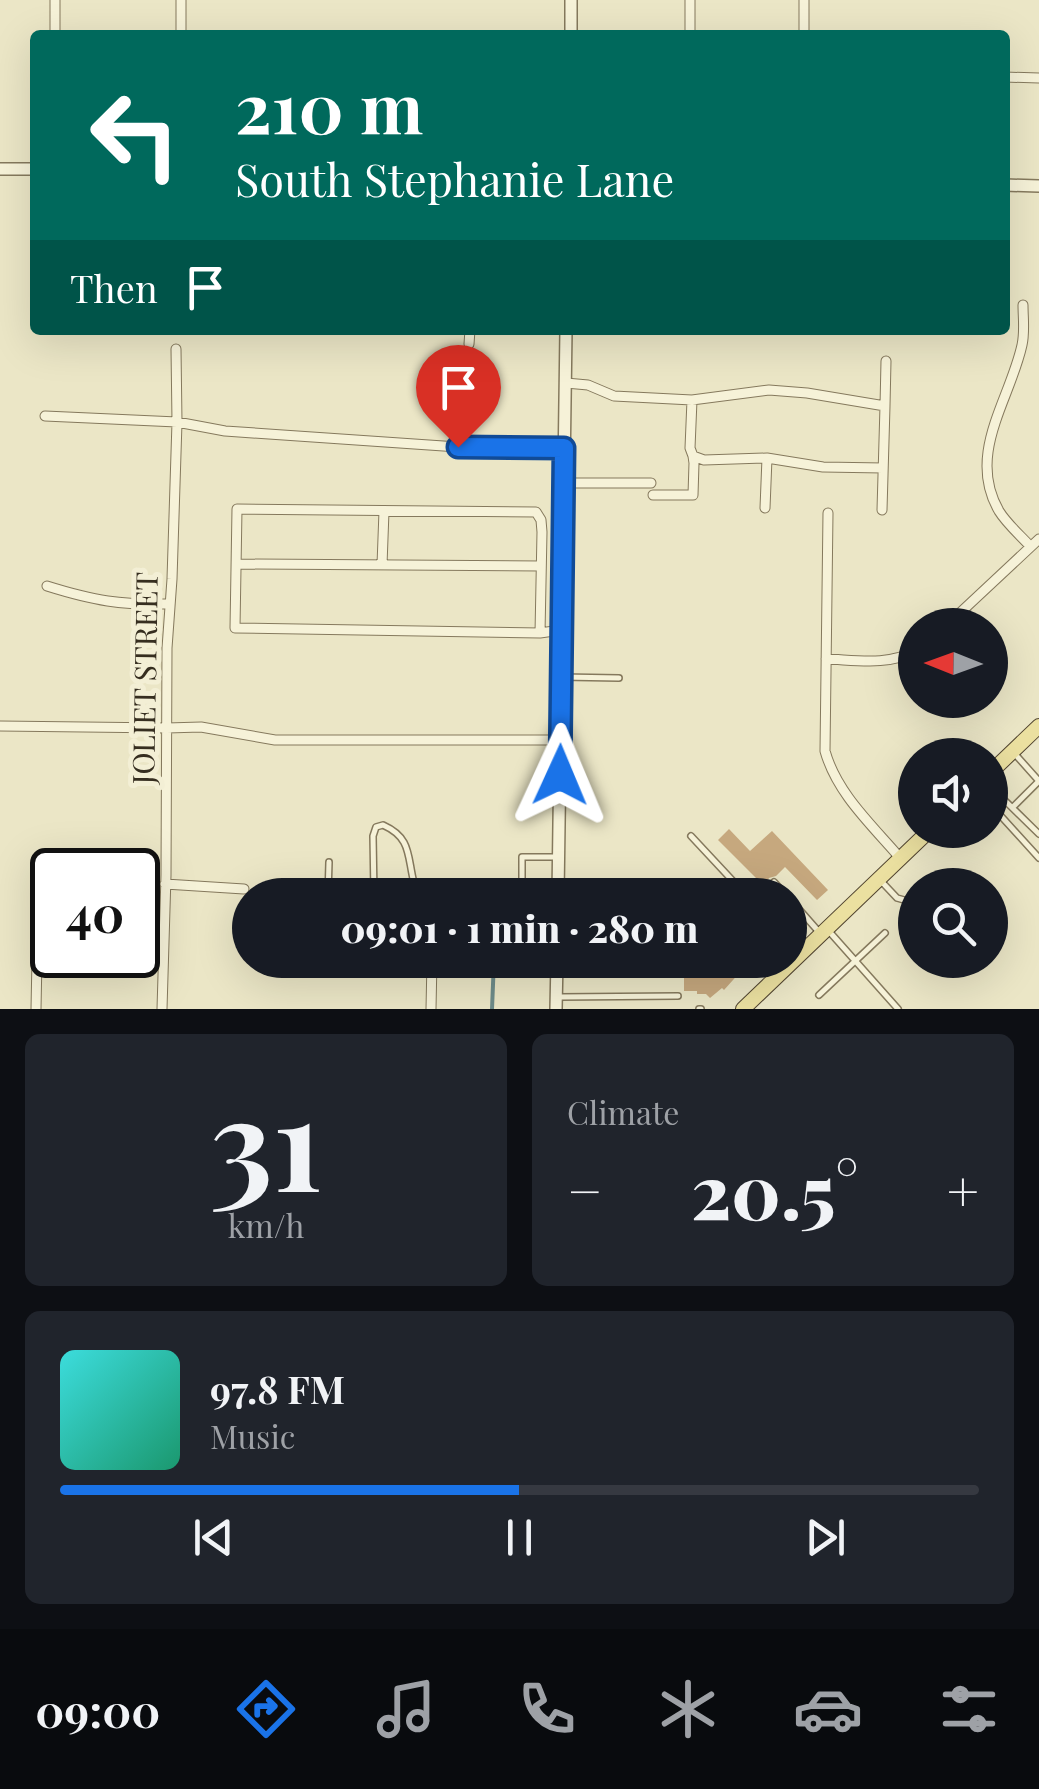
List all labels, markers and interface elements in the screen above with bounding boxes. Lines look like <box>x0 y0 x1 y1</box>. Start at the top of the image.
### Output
text: 210 m <box>235 58 423 152</box>
icon: left <box>70 70 200 200</box>
text: South Stephanie Lane <box>235 148 674 208</box>
icon: arrive <box>178 260 233 315</box>
text: Then <box>70 262 158 313</box>
pin <box>416 345 501 448</box>
icon: arrive <box>431 360 486 415</box>
street label: JOLIET STREET <box>122 571 166 786</box>
north arrow <box>898 608 1008 718</box>
map controls <box>898 608 1008 978</box>
position arrow <box>508 723 612 827</box>
button: sound <box>898 738 1008 848</box>
speed limit sign: 40 <box>30 848 160 978</box>
button: search <box>898 868 1008 978</box>
text: 09:01 · 1 min · 280 m <box>341 902 698 953</box>
text: 31 <box>209 1051 323 1225</box>
text: Climate <box>567 1090 679 1133</box>
text: 20.5° <box>691 1139 858 1239</box>
text: − <box>567 1152 603 1226</box>
text: + <box>947 1152 979 1226</box>
text: km/h <box>228 1203 304 1246</box>
text: 97.8 FM <box>210 1363 345 1414</box>
text: Music <box>210 1414 295 1457</box>
icon: previous <box>186 1510 241 1565</box>
icon: pause <box>492 1510 547 1565</box>
icon: next <box>798 1510 853 1565</box>
icon: directions <box>231 1674 301 1744</box>
icon: music <box>371 1674 441 1744</box>
icon: phone <box>512 1674 582 1744</box>
icon: climate <box>653 1674 723 1744</box>
icon: car <box>793 1674 863 1744</box>
icon: filters <box>934 1674 1004 1744</box>
text: 09:00 <box>35 1679 160 1739</box>

